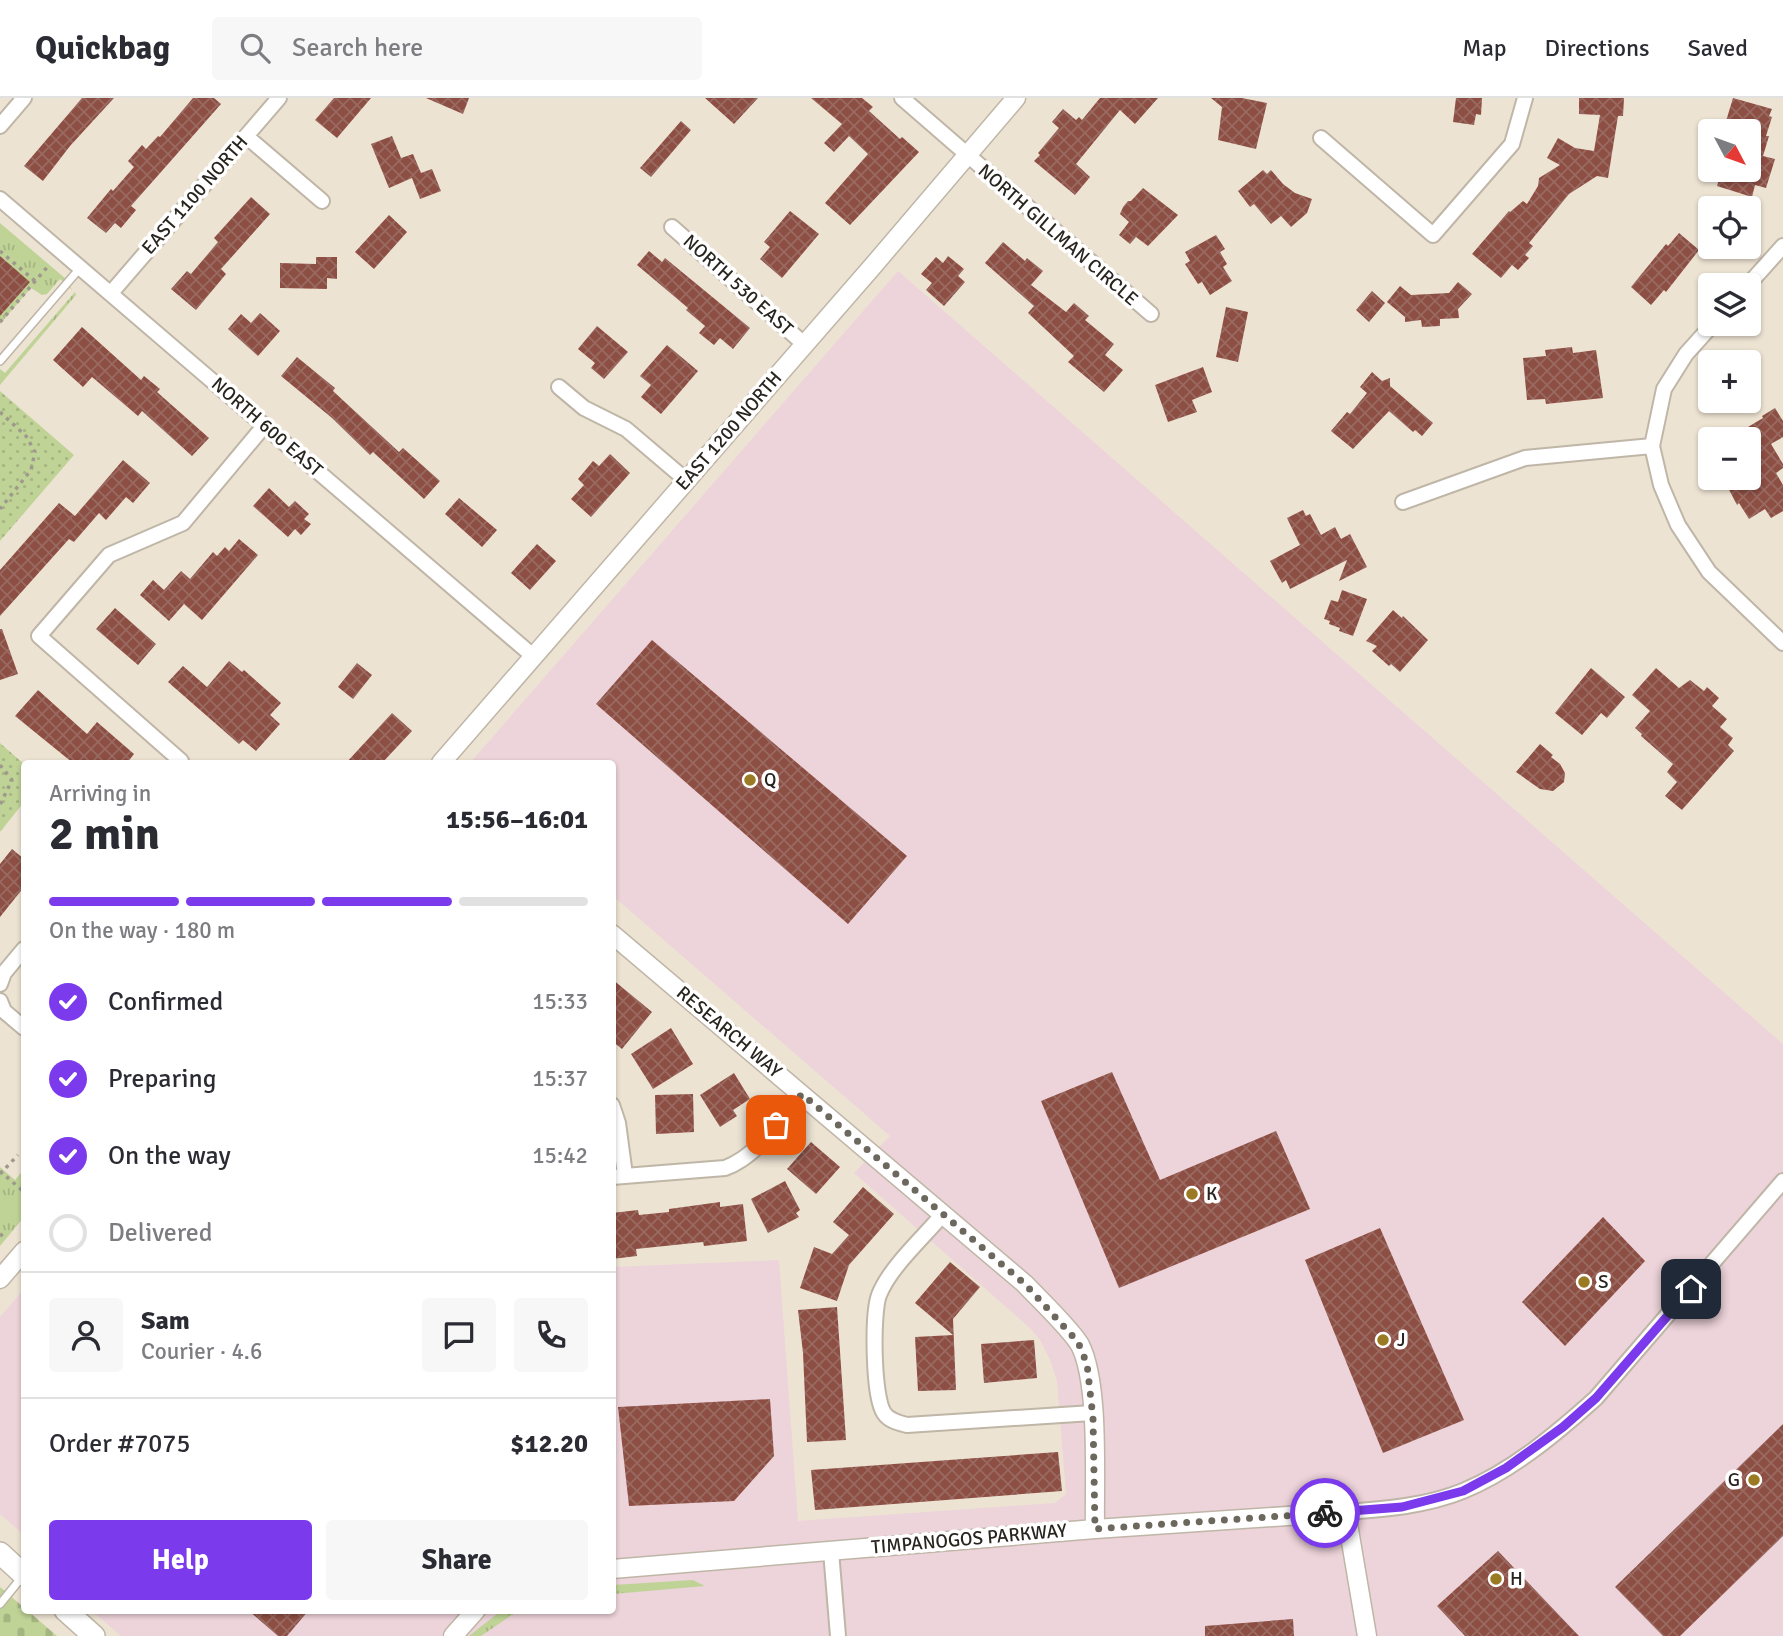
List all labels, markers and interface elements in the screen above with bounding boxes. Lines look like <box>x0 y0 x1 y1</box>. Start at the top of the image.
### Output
search box <box>212 17 702 80</box>
text: Quickbag <box>35 28 170 69</box>
icon: search <box>236 29 274 67</box>
text: Search here <box>292 32 423 64</box>
text: Map <box>1462 33 1507 63</box>
text: Directions <box>1545 33 1650 63</box>
text: Saved <box>1688 33 1748 63</box>
north arrow <box>1698 119 1760 182</box>
map controls <box>1698 119 1761 490</box>
street label: EAST 1100 NORTH <box>137 131 253 259</box>
street label: NORTH GILLMAN CIRCLE <box>973 159 1143 311</box>
button: locate <box>1698 196 1761 259</box>
street label: NORTH 530 EAST <box>678 229 798 341</box>
button: layers <box>1698 273 1761 336</box>
button: + <box>1698 350 1761 413</box>
street label: EAST 1200 NORTH <box>671 367 787 495</box>
street label: NORTH 600 EAST <box>206 372 328 482</box>
button: − <box>1698 427 1761 490</box>
place label: Q <box>764 768 776 792</box>
marker: Q <box>742 772 758 788</box>
text: Arriving in <box>49 779 151 808</box>
text: 15:56–16:01 <box>446 804 588 836</box>
text: 2 min <box>49 806 160 862</box>
text: On the way · 180 m <box>49 916 235 945</box>
street label: RESEARCH WAY <box>671 981 787 1083</box>
icon: check <box>49 983 87 1021</box>
text: Confirmed <box>108 986 223 1018</box>
text: 15:33 <box>532 987 588 1016</box>
icon: check <box>49 1060 87 1098</box>
text: Preparing <box>108 1063 216 1095</box>
text: 15:37 <box>532 1064 588 1093</box>
pin <box>746 1095 806 1155</box>
icon: bag <box>757 1106 795 1144</box>
icon: check <box>49 1137 87 1175</box>
text: On the way <box>108 1140 231 1172</box>
text: 15:42 <box>532 1141 588 1170</box>
place label: K <box>1206 1182 1218 1206</box>
marker: K <box>1184 1186 1200 1202</box>
text: Delivered <box>108 1217 213 1249</box>
pin <box>1661 1259 1721 1319</box>
place label: S <box>1598 1270 1609 1294</box>
icon: home <box>1672 1270 1710 1308</box>
marker: S <box>1576 1274 1592 1290</box>
button: person <box>49 1298 123 1372</box>
button: chat <box>422 1298 496 1372</box>
button: phone <box>514 1298 588 1372</box>
text: Sam <box>141 1305 190 1337</box>
place label: J <box>1397 1328 1406 1352</box>
marker: J <box>1375 1332 1391 1348</box>
text: Courier · 4.6 <box>141 1337 262 1366</box>
text: Order #7075 <box>49 1428 190 1460</box>
text: $12.20 <box>510 1428 588 1460</box>
place label: G <box>1728 1468 1740 1492</box>
marker: G <box>1746 1472 1762 1488</box>
courier <box>1290 1478 1360 1548</box>
icon: bike <box>1306 1494 1344 1532</box>
street label: TIMPANOGOS PARKWAY <box>870 1518 1068 1560</box>
button: Help <box>49 1520 312 1600</box>
button: Share <box>326 1520 588 1600</box>
place label: H <box>1510 1567 1523 1591</box>
marker: H <box>1488 1571 1504 1587</box>

